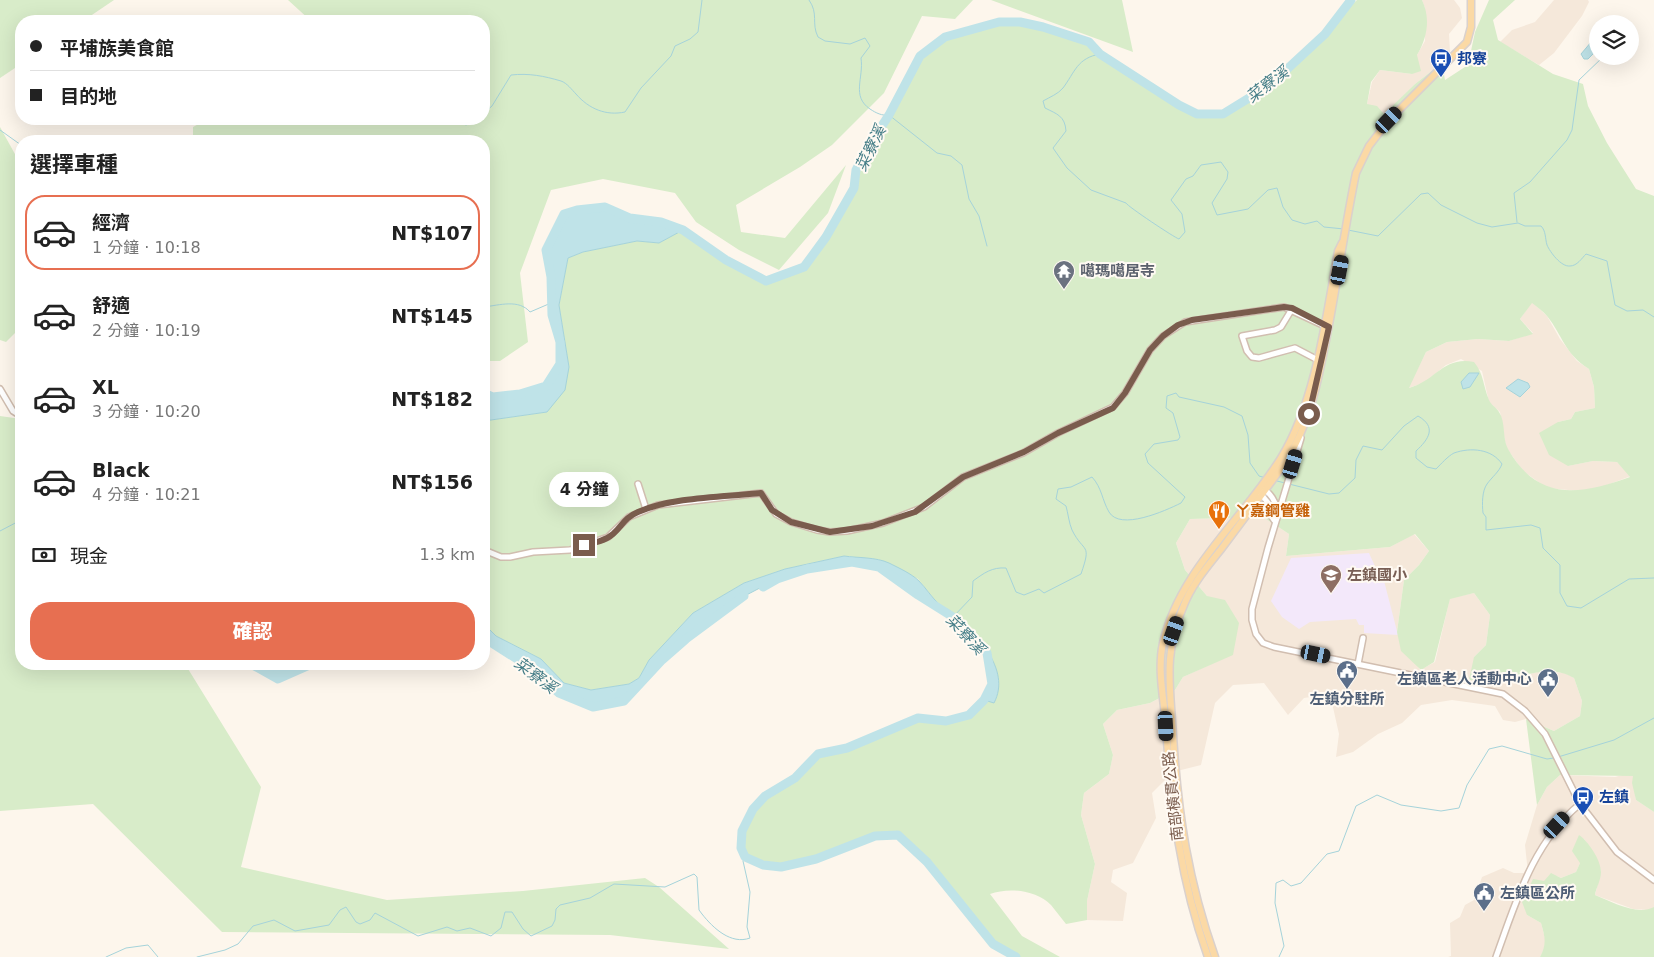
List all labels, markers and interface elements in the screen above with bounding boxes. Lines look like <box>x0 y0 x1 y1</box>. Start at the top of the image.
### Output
map controls <box>1589 15 1639 65</box>
button: layers <box>1589 15 1639 65</box>
text: 平埔族美食館 <box>60 37 174 59</box>
bus stop icon: 邦寮 <box>1429 47 1453 78</box>
place label: 邦寮 <box>1457 50 1487 68</box>
water label: 菜竂溪 <box>1242 61 1294 106</box>
text: 目的地 <box>60 85 117 107</box>
car <box>1373 104 1404 136</box>
water label: 菜竂溪 <box>851 121 890 174</box>
text: 選擇車種 <box>30 152 118 177</box>
icon: car <box>32 210 77 255</box>
text: 經濟 <box>92 211 130 233</box>
text: NT$107 <box>391 222 473 244</box>
text: 1 分鐘 · 10:18 <box>92 238 201 257</box>
car <box>1329 254 1350 286</box>
temple icon: 噶瑪噶居寺 <box>1052 259 1076 290</box>
place label: 噶瑪噶居寺 <box>1080 262 1155 280</box>
icon: car <box>32 293 77 338</box>
text: 舒適 <box>92 294 130 316</box>
text: NT$145 <box>391 305 473 327</box>
text: 2 分鐘 · 10:19 <box>92 321 201 340</box>
icon: car <box>32 376 77 421</box>
text: XL <box>92 376 119 398</box>
text: NT$182 <box>391 388 473 410</box>
text: 3 分鐘 · 10:20 <box>92 402 201 421</box>
route start <box>1298 403 1320 425</box>
car <box>1281 447 1304 481</box>
icon: car <box>32 459 77 504</box>
text: Black <box>92 459 150 481</box>
text: NT$156 <box>391 471 473 493</box>
callout: 4 分鐘 <box>549 472 619 508</box>
text: 4 分鐘 <box>560 480 608 499</box>
text: 4 分鐘 · 10:21 <box>92 485 201 504</box>
restaurant icon: ㄚ嘉鋼管雞 <box>1207 499 1231 530</box>
place label: ㄚ嘉鋼管雞 <box>1235 502 1310 520</box>
route end <box>573 534 595 556</box>
icon: cash <box>30 541 58 569</box>
text: 現金 <box>70 545 108 567</box>
text: 1.3 km <box>420 545 475 564</box>
school or university icon: 左鎮國小 <box>1319 563 1343 594</box>
place label: 左鎮國小 <box>1347 566 1408 584</box>
button: 確認 <box>30 602 475 660</box>
water label: 菜竂溪 <box>942 610 990 660</box>
car <box>1162 614 1185 648</box>
car <box>1299 644 1332 664</box>
water label: 菜竂溪 <box>511 653 562 699</box>
public building icon: 左鎮分駐所 <box>1335 659 1359 690</box>
public building icon: 左鎮區老人活動中心 <box>1536 667 1560 698</box>
place label: 左鎮區老人活動中心 <box>1397 670 1532 688</box>
place label: 左鎮分駐所 <box>1309 690 1385 708</box>
car <box>1157 711 1174 741</box>
street label: 南部橫貫公路 <box>1159 750 1187 842</box>
bus stop icon: 左鎮 <box>1571 785 1595 816</box>
place label: 左鎮 <box>1599 788 1629 806</box>
car <box>1541 809 1572 841</box>
public building icon: 左鎮區公所 <box>1472 881 1496 912</box>
place label: 左鎮區公所 <box>1500 884 1575 902</box>

